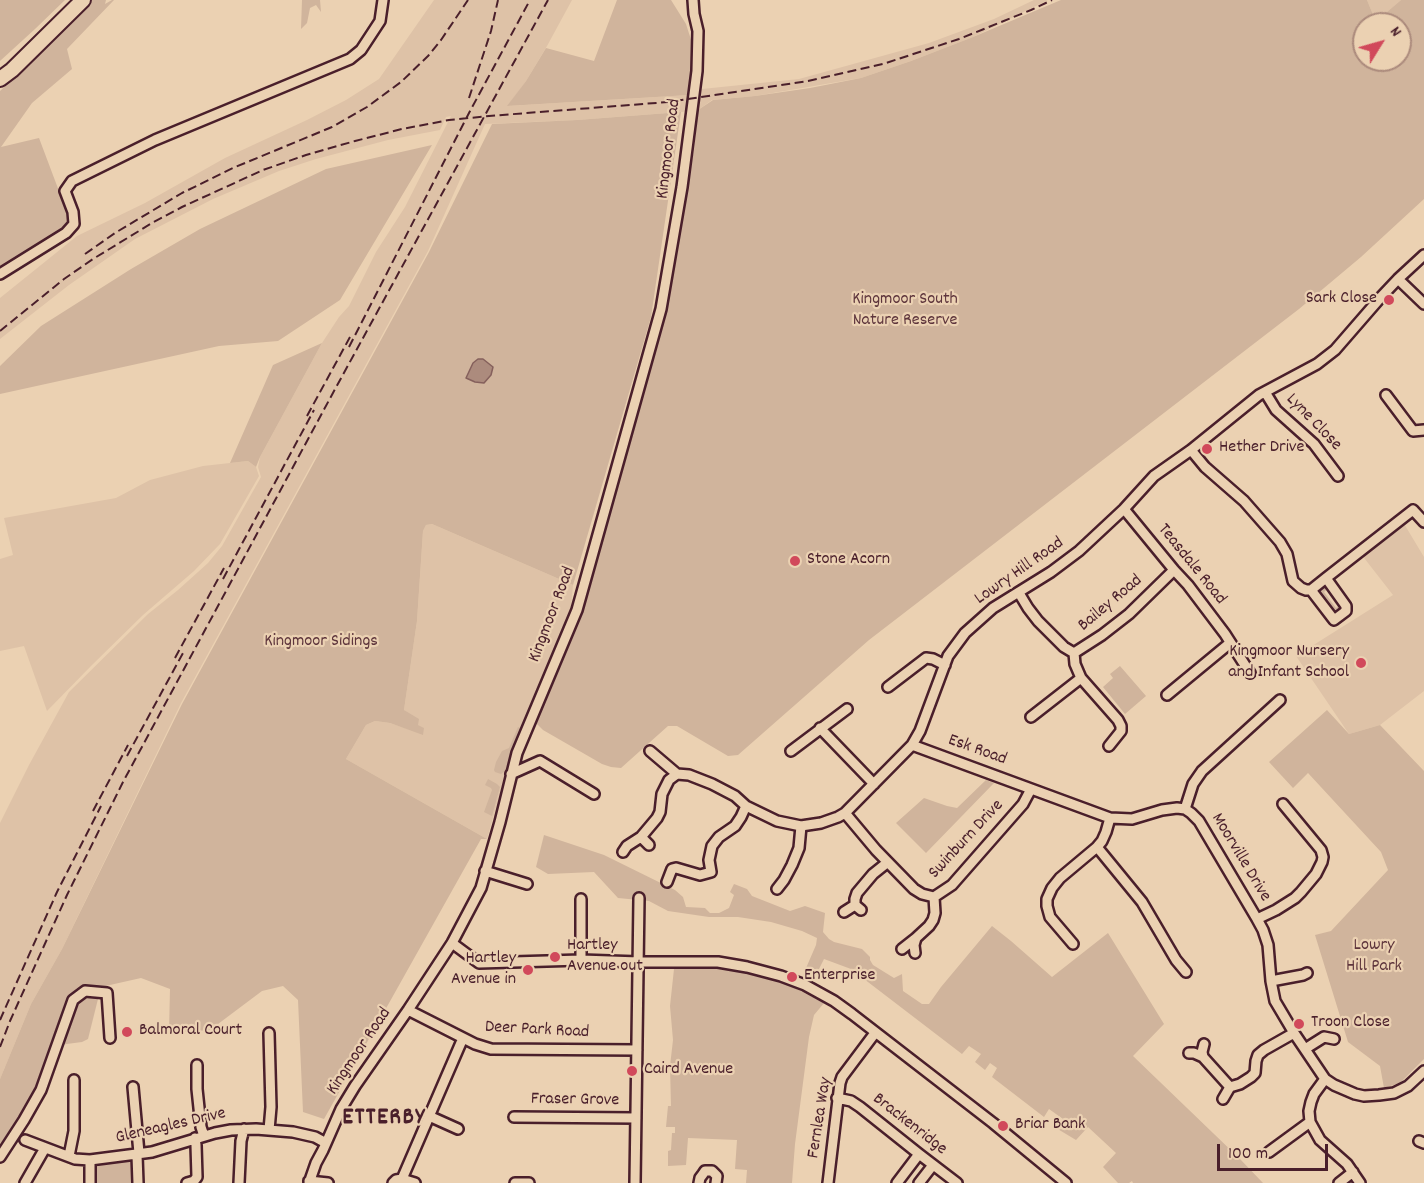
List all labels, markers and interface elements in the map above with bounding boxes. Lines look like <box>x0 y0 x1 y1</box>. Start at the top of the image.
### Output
north arrow <box>1352 12 1412 72</box>
text: N <box>1384 22 1407 42</box>
street label: Kingmoor Road <box>653 98 687 200</box>
place label: Sark Close <box>1306 289 1377 311</box>
park label: Kingmoor South Nature Reserve <box>852 290 958 332</box>
marker: Sark Close <box>1382 293 1396 307</box>
street label: Lyne Close <box>1280 390 1346 456</box>
place label: Hether Drive <box>1219 438 1304 460</box>
marker: Hether Drive <box>1200 442 1214 456</box>
street label: Teasdale Road <box>1152 520 1230 610</box>
street label: Lowry Hill Road <box>971 533 1069 611</box>
place label: Stone Acorn <box>807 550 890 572</box>
marker: Stone Acorn <box>788 554 802 568</box>
street label: Kingmoor Road <box>525 564 581 666</box>
street label: Bailey Road <box>1074 571 1148 637</box>
park label: Kingmoor Sidings <box>264 632 378 654</box>
place label: Kingmoor Nursery and Infant School <box>1228 642 1349 684</box>
marker: Kingmoor Nursery and Infant School <box>1354 656 1368 670</box>
street label: Esk Road <box>945 730 1009 772</box>
street label: Swinburn Drive <box>925 796 1009 884</box>
street label: Moorville Drive <box>1205 810 1275 906</box>
place label: Hartley Avenue out <box>567 936 643 978</box>
park label: Lowry Hill Park <box>1346 936 1402 978</box>
place label: Hartley Avenue in <box>451 949 516 992</box>
marker: Hartley Avenue out <box>548 950 562 964</box>
marker: Hartley Avenue in <box>521 963 535 977</box>
place label: Enterprise <box>804 966 875 988</box>
marker: Enterprise <box>785 970 799 984</box>
street label: Kingmoor Road <box>323 1004 397 1100</box>
place label: Troon Close <box>1311 1013 1390 1035</box>
street label: Deer Park Road <box>484 1017 590 1045</box>
marker: Troon Close <box>1292 1017 1306 1031</box>
place label: Balmoral Court <box>139 1021 242 1043</box>
marker: Balmoral Court <box>120 1025 134 1039</box>
place label: Caird Avenue <box>644 1060 733 1082</box>
marker: Caird Avenue <box>625 1064 639 1078</box>
street label: Fernlea Way <box>804 1076 838 1160</box>
street label: Fraser Grove <box>530 1089 620 1113</box>
street label: Brackenridge <box>867 1089 951 1161</box>
street label: Gleneagles Drive <box>114 1104 228 1150</box>
district label: ETTERBY <box>342 1106 426 1134</box>
place label: Briar Bank <box>1015 1115 1085 1137</box>
marker: Briar Bank <box>996 1119 1010 1133</box>
scale bar <box>1220 1132 1331 1170</box>
text: 100 m <box>1228 1142 1268 1167</box>

